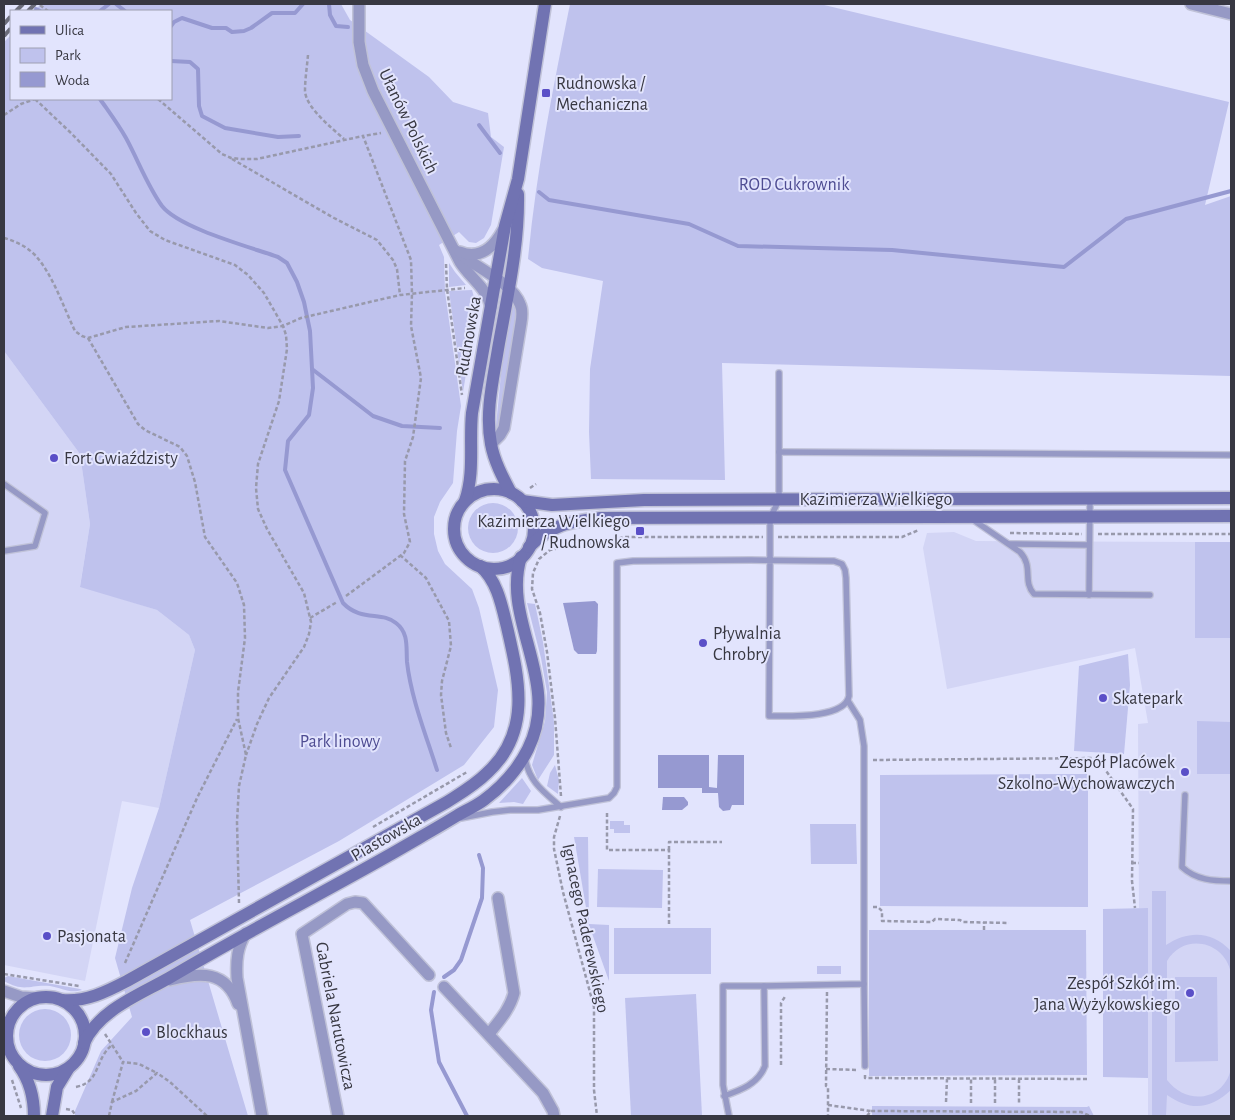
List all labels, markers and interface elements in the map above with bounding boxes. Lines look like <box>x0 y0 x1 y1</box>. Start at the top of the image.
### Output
legend <box>10 10 172 100</box>
text: Ulica <box>55 23 84 38</box>
text: Park <box>55 48 81 63</box>
street label: Ułanów Polskich <box>375 66 441 177</box>
text: Woda <box>55 73 90 88</box>
place label: Rudnowska / Mechaniczna <box>556 75 648 114</box>
marker: Rudnowska / Mechaniczna <box>540 87 552 99</box>
park label: ROD Cukrownik <box>739 176 850 194</box>
street label: Rudnowska <box>453 295 485 378</box>
place label: Fort Gwiaździsty <box>64 450 178 468</box>
marker: Fort Gwiaździsty <box>48 452 60 464</box>
street label: Kazimierza Wielkiego <box>800 491 953 509</box>
place label: Kazimierza Wielkiego / Rudnowska <box>477 513 630 552</box>
marker: Kazimierza Wielkiego / Rudnowska <box>634 525 646 537</box>
place label: Pływalnia Chrobry <box>713 625 781 664</box>
marker: Pływalnia Chrobry <box>697 637 709 649</box>
place label: Skatepark <box>1113 690 1183 708</box>
marker: Skatepark <box>1097 692 1109 704</box>
park label: Park linowy <box>300 733 381 751</box>
place label: Zespół Placówek Szkolno-Wychowawczych <box>998 754 1176 793</box>
marker: Zespół Placówek Szkolno-Wychowawczych <box>1179 766 1191 778</box>
street label: Piastowska <box>348 811 425 865</box>
street label: Ignacego Paderewskiego <box>558 842 612 1015</box>
place label: Pasjonata <box>57 928 126 946</box>
marker: Pasjonata <box>41 930 53 942</box>
street label: Gabriela Narutowicza <box>312 941 358 1092</box>
place label: Zespół Szkół im. Jana Wyżykowskiego <box>1034 975 1180 1014</box>
marker: Zespół Szkół im. Jana Wyżykowskiego <box>1184 987 1196 999</box>
place label: Blockhaus <box>156 1024 228 1042</box>
marker: Blockhaus <box>140 1026 152 1038</box>

